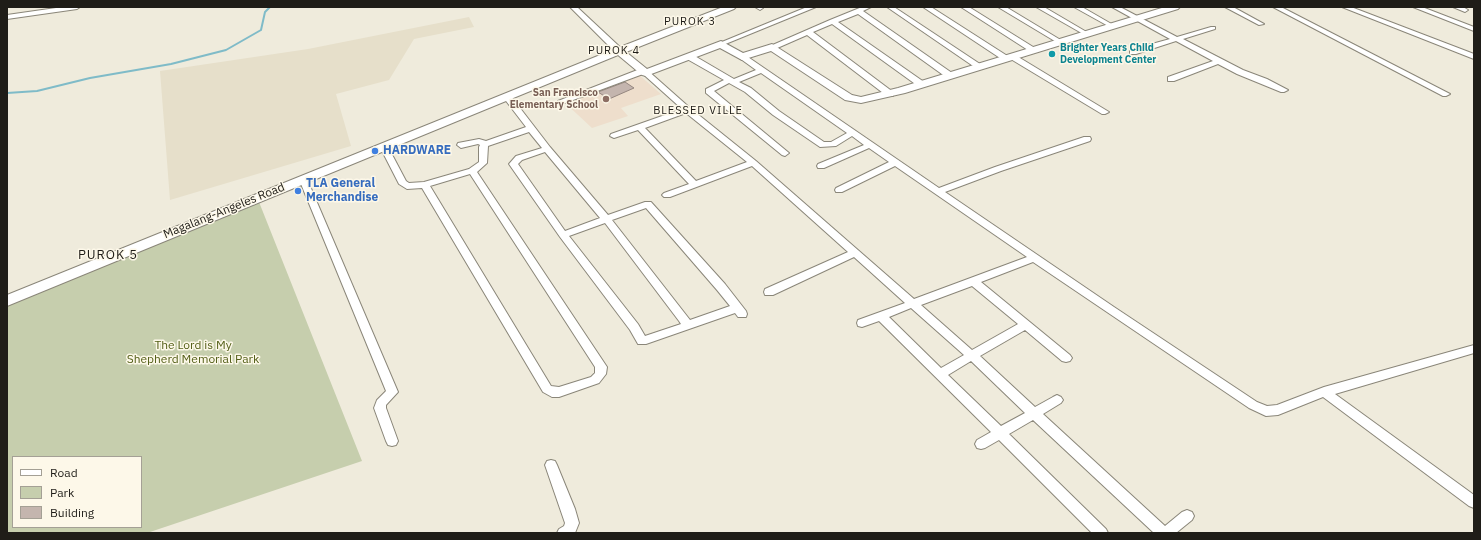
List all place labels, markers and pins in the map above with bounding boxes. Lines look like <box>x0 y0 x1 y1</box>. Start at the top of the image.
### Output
place label: Brighter Years Child Development Center <box>1060 42 1156 66</box>
marker: Brighter Years Child Development Center <box>1047 49 1057 59</box>
place label: San Francisco Elementary School <box>510 87 598 110</box>
marker: San Francisco Elementary School <box>601 94 611 104</box>
place label: HARDWARE <box>383 144 451 158</box>
marker: HARDWARE <box>370 146 380 156</box>
place label: TLA General Merchandise <box>306 177 378 205</box>
marker: TLA General Merchandise <box>293 186 303 196</box>

